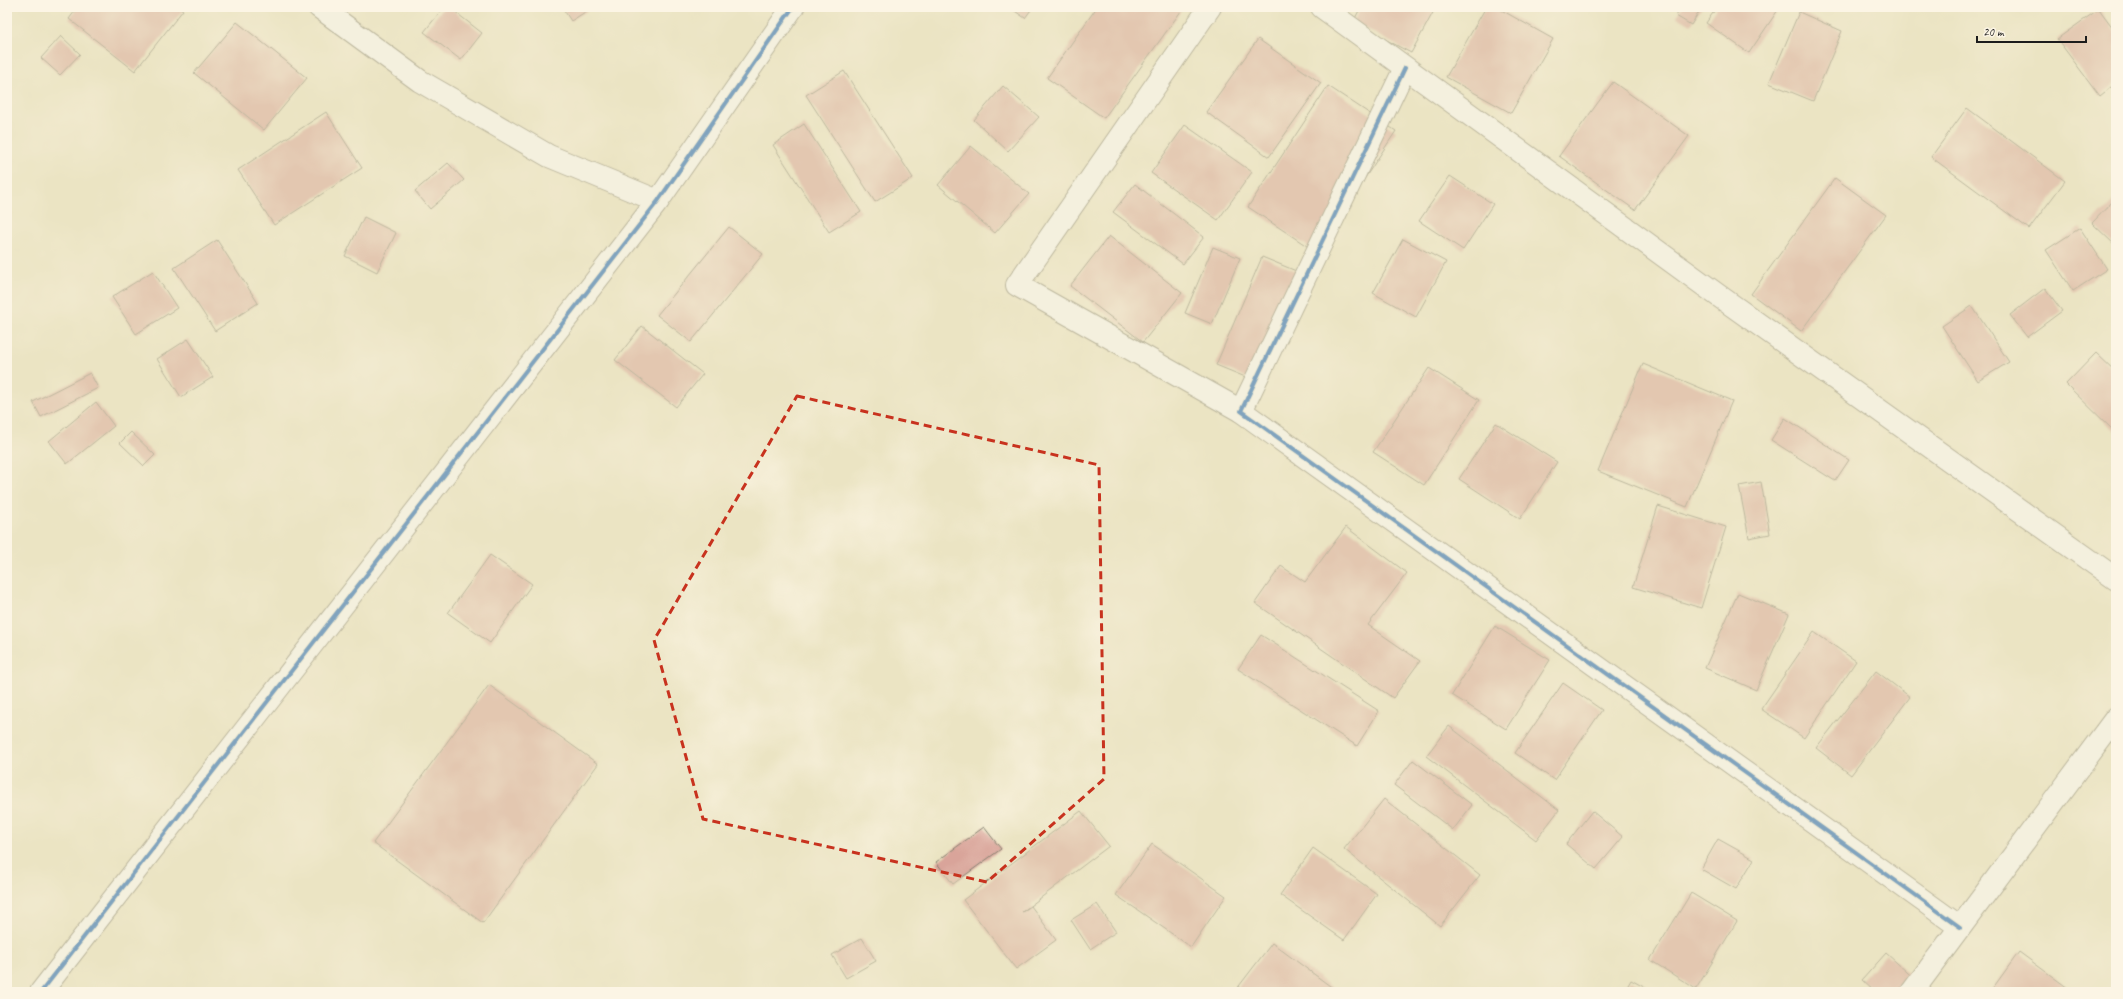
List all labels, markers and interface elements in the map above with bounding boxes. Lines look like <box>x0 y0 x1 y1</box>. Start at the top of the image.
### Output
scale bar <box>1977 18 2086 44</box>
text: 20 m <box>1983 24 2005 40</box>

